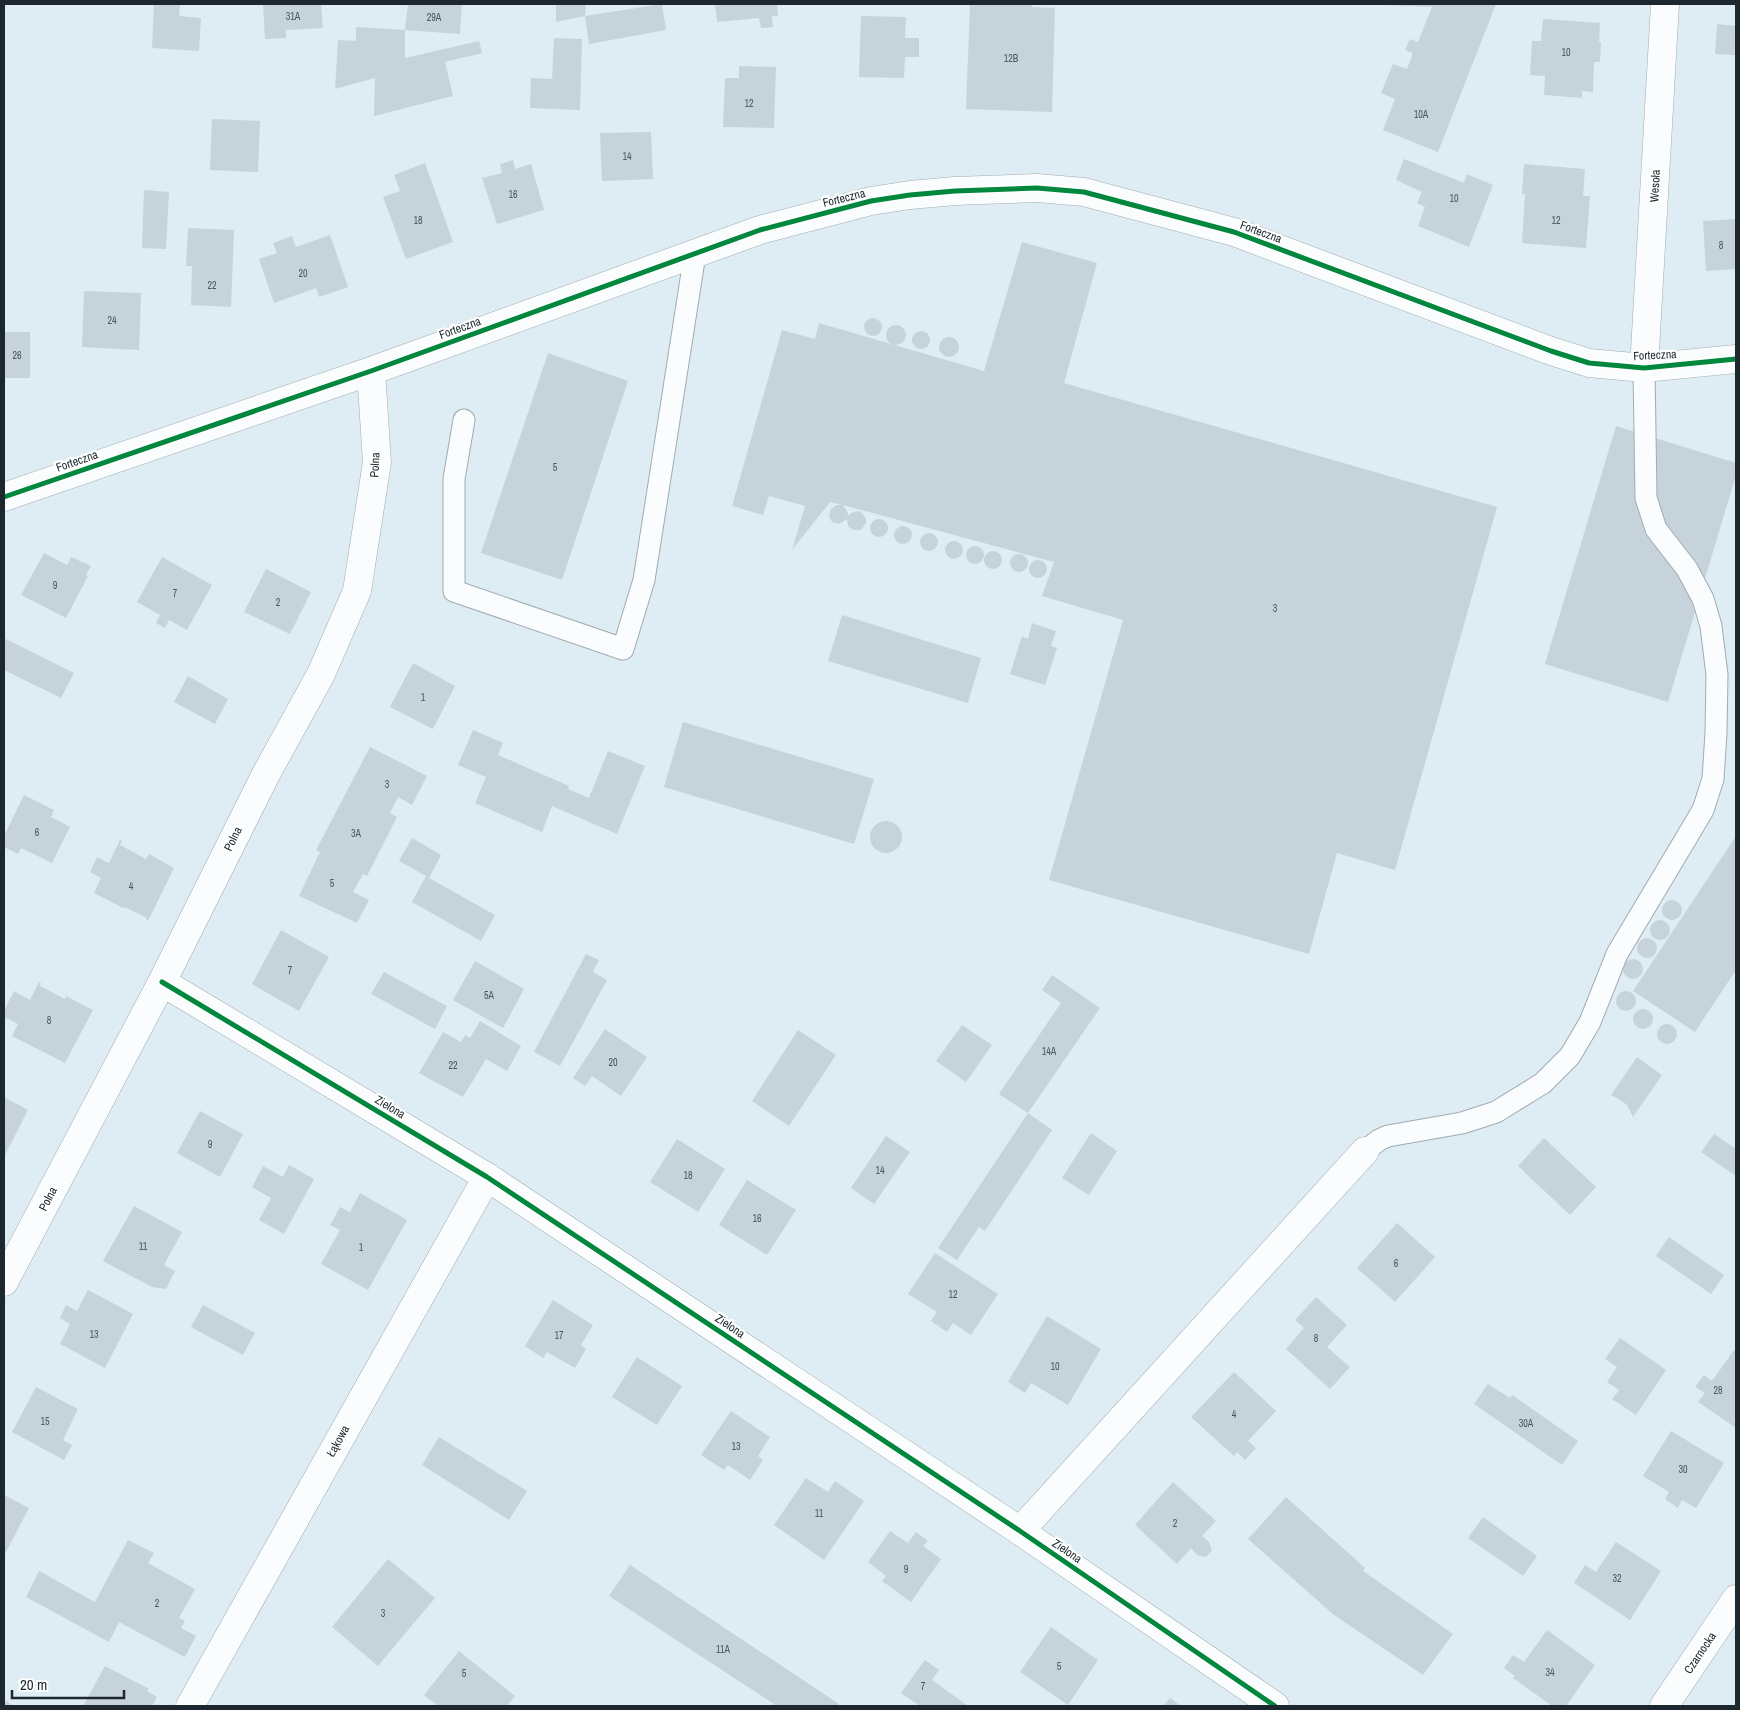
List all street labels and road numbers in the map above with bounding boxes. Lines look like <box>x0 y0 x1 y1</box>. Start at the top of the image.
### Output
street label: Wesoła <box>1646 169 1664 203</box>
street label: Forteczna <box>821 185 867 211</box>
street label: Forteczna <box>1238 217 1285 247</box>
street label: Forteczna <box>437 313 484 343</box>
street label: Forteczna <box>1633 346 1678 364</box>
street label: Forteczna <box>54 446 101 476</box>
street label: Polna <box>366 451 384 478</box>
street label: Polna <box>220 824 246 854</box>
street label: Zielona <box>372 1092 409 1123</box>
street label: Polna <box>35 1184 61 1214</box>
street label: Zielona <box>712 1310 749 1342</box>
street label: Łąkowa <box>323 1422 353 1460</box>
street label: Zielona <box>1049 1535 1086 1567</box>
street label: Czarnocka <box>1680 1629 1720 1677</box>

